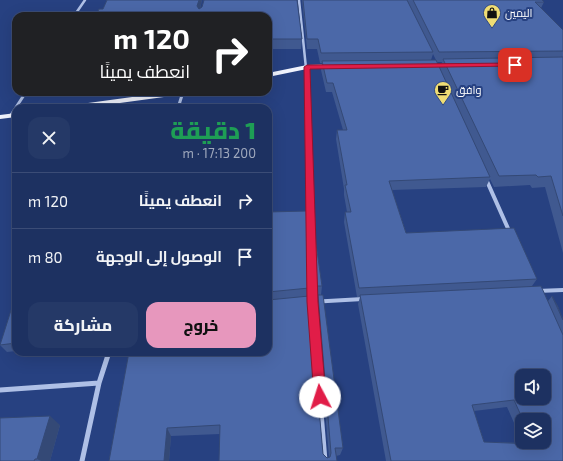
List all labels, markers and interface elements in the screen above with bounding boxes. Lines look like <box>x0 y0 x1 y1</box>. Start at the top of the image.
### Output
shop icon: اليمين <box>482 3 502 28</box>
place label: اليمين <box>505 6 533 20</box>
text: 120 m <box>113 21 190 55</box>
icon: right <box>204 28 256 80</box>
pin <box>498 48 532 82</box>
icon: arrive <box>504 54 526 76</box>
text: انعطف يمينًا <box>100 60 190 82</box>
cafe icon: وافق <box>433 80 453 105</box>
place label: وافق <box>456 83 481 97</box>
text: 1 دقيقة <box>170 115 256 144</box>
button: close <box>28 117 70 159</box>
text: 200 m · 17:13 <box>183 145 256 161</box>
icon: right <box>234 190 256 212</box>
text: انعطف يمينًا <box>139 191 222 209</box>
text: 120 m <box>28 192 68 210</box>
icon: arrive <box>234 246 256 268</box>
text: الوصول إلى الوجهة <box>96 247 222 265</box>
text: 80 m <box>28 248 63 266</box>
button: مشاركة <box>28 302 138 348</box>
button: خروج <box>146 302 256 348</box>
map controls <box>515 369 551 449</box>
button: sound <box>515 369 551 405</box>
position arrow <box>299 376 341 418</box>
button: layers <box>515 413 551 449</box>

